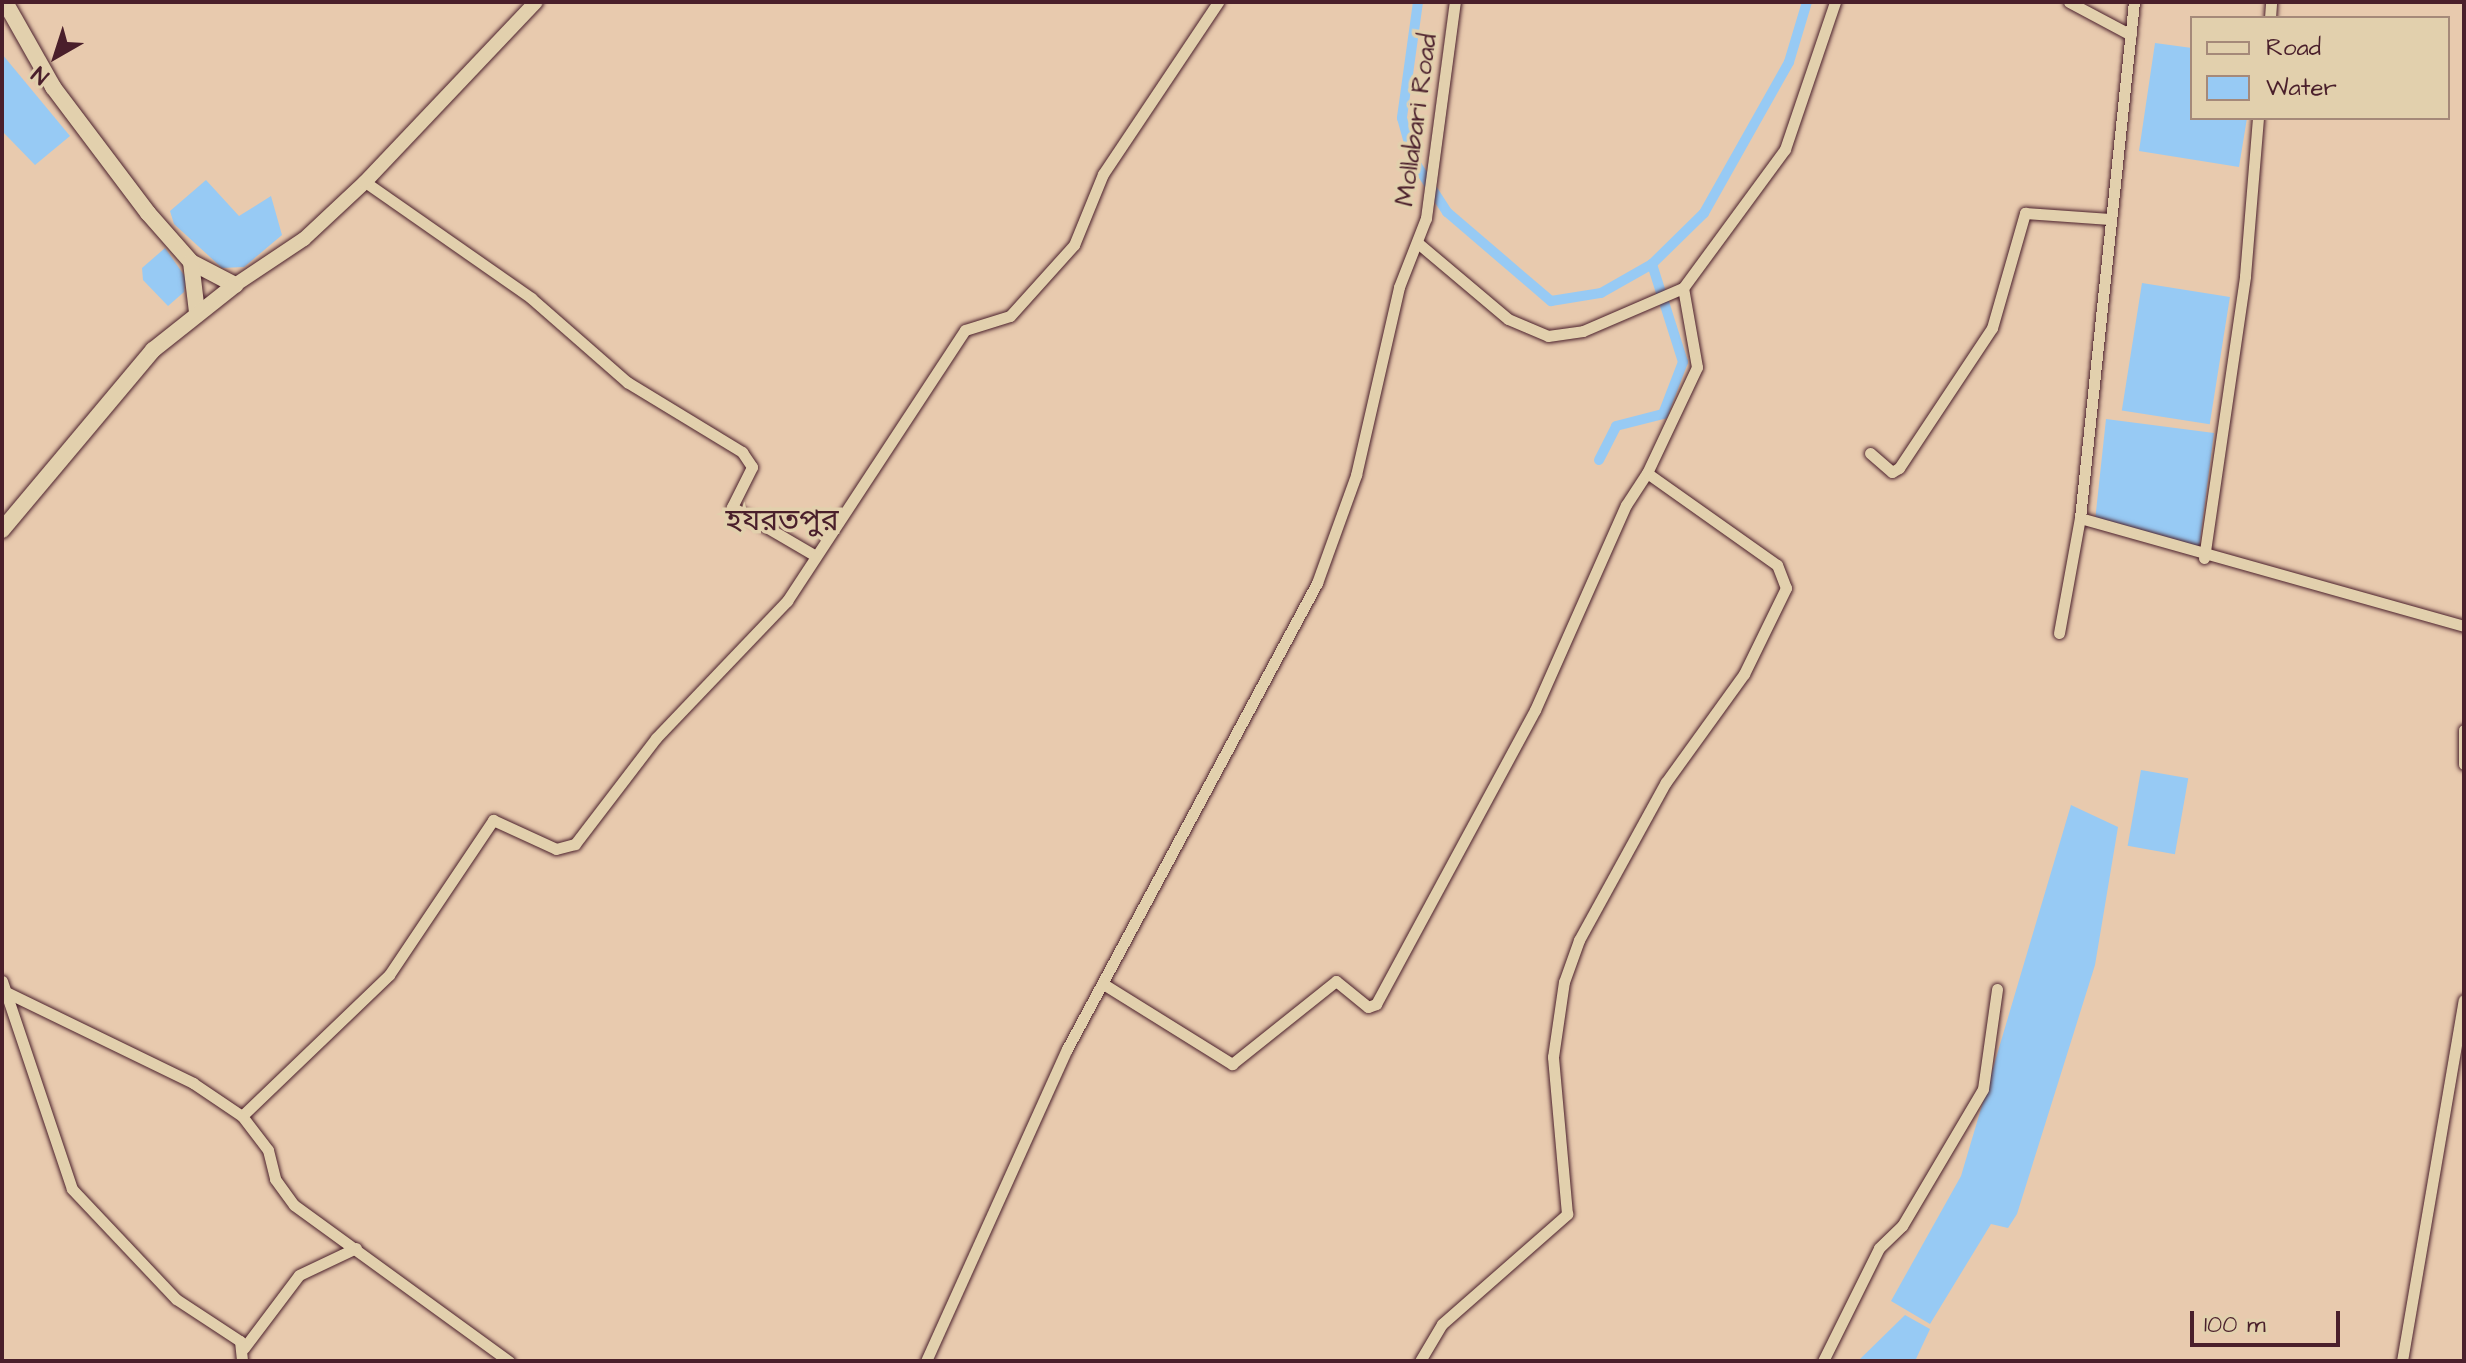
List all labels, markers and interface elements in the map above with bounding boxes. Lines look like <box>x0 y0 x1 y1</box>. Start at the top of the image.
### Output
north arrow <box>16 16 96 96</box>
legend <box>2190 16 2450 120</box>
text: Road <box>2266 31 2321 65</box>
street label: Mollabari Road <box>1389 32 1445 208</box>
text: N <box>25 59 56 91</box>
text: Water <box>2266 71 2337 105</box>
district label: হযরতপুর <box>725 503 839 539</box>
scale bar <box>2194 1295 2344 1345</box>
text: 100 m <box>2204 1308 2266 1342</box>

